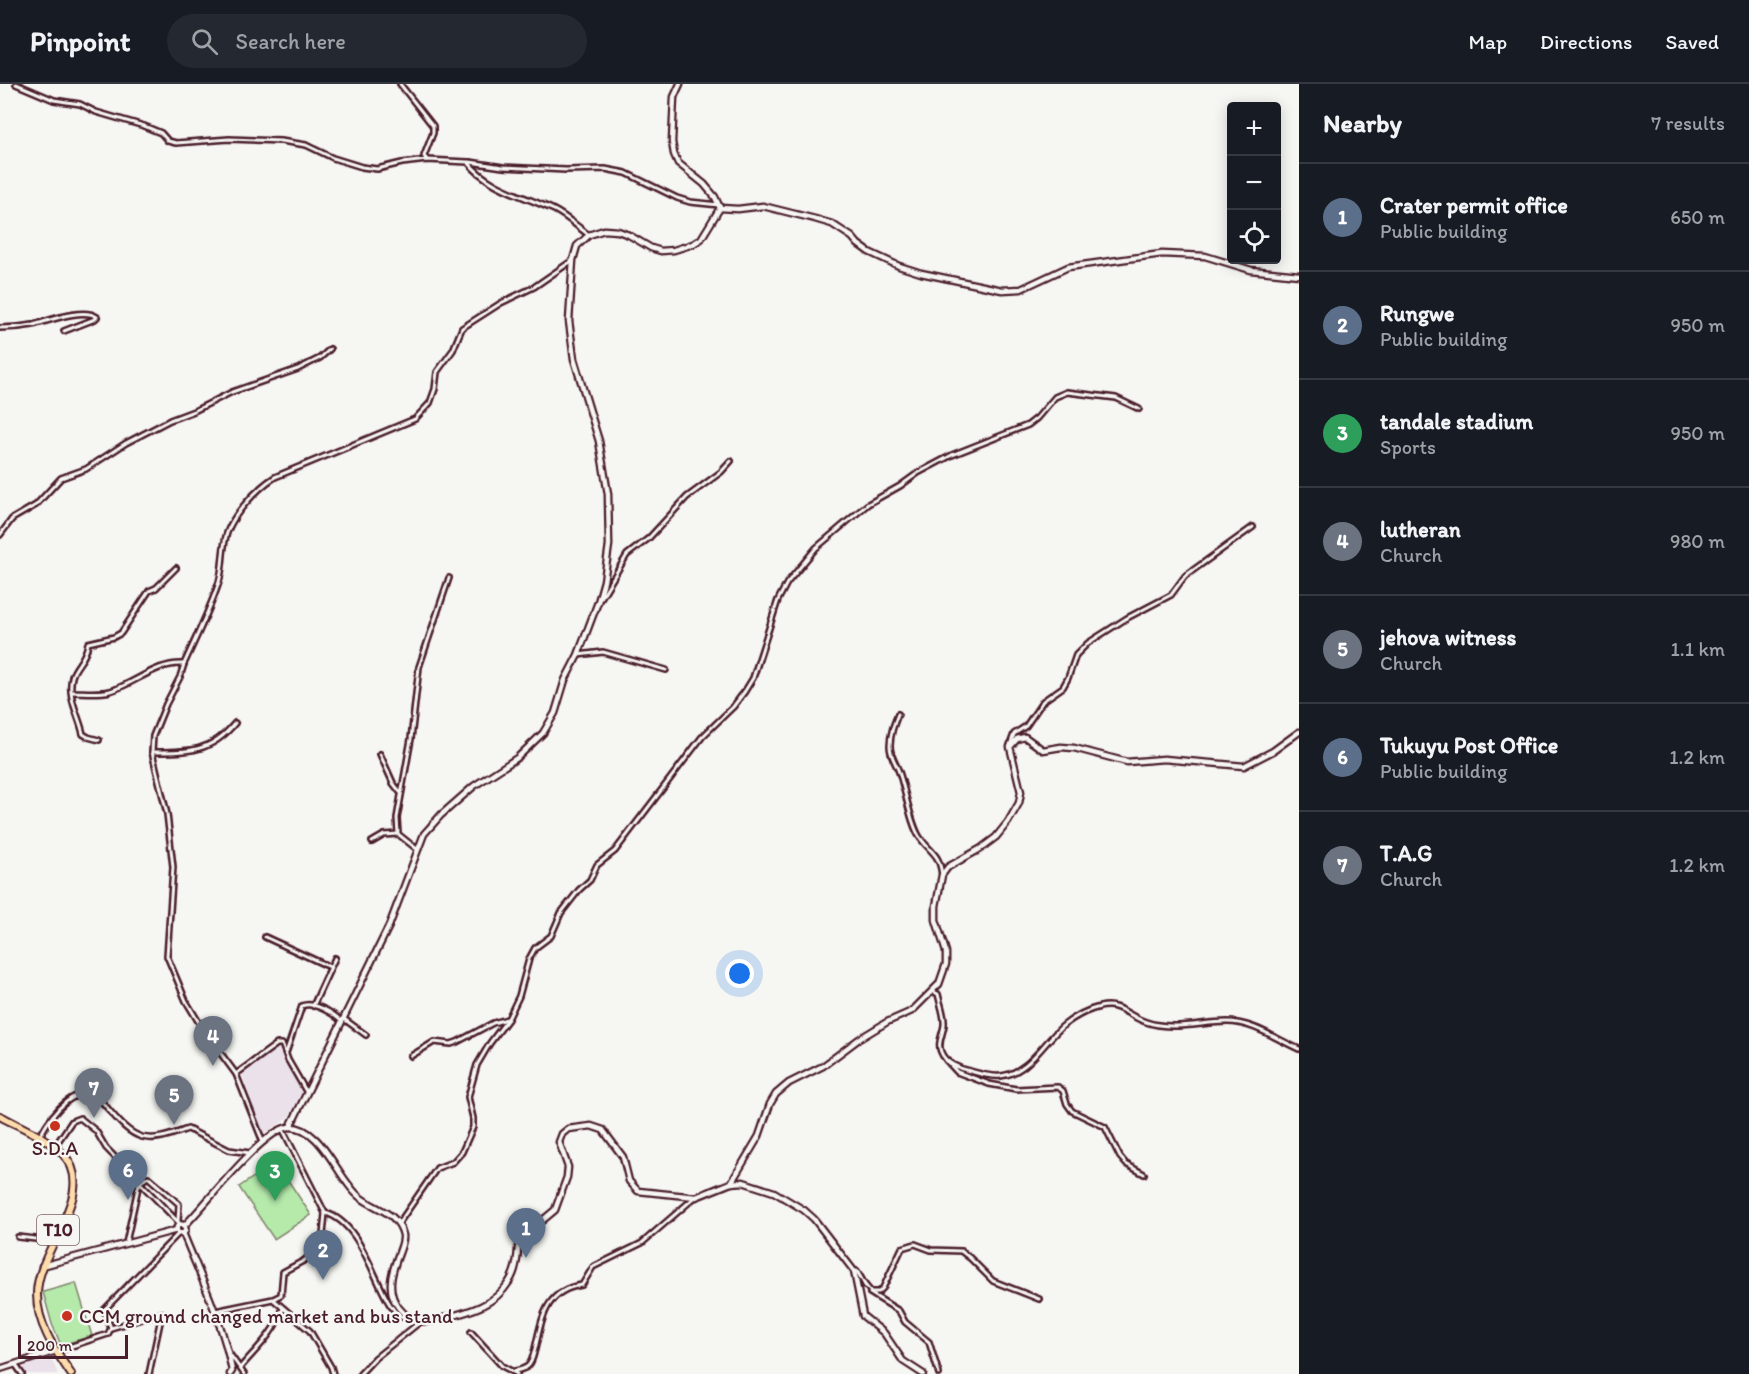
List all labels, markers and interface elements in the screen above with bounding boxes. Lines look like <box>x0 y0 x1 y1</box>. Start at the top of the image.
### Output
search box <box>167 14 587 68</box>
text: Pinpoint <box>30 24 131 58</box>
icon: search <box>188 25 221 58</box>
text: Search here <box>236 28 346 55</box>
text: Map <box>1469 29 1507 54</box>
text: Directions <box>1540 29 1632 54</box>
text: Saved <box>1665 29 1719 54</box>
map controls <box>1227 102 1281 264</box>
button: + <box>1227 102 1281 156</box>
text: Nearby <box>1323 107 1402 139</box>
text: 7 results <box>1651 111 1725 135</box>
button: − <box>1227 156 1281 210</box>
text: Crater permit office <box>1380 192 1568 219</box>
text: 1 <box>1338 205 1347 229</box>
text: 650 m <box>1670 205 1725 229</box>
button: locate <box>1227 210 1281 264</box>
text: Public building <box>1380 219 1507 243</box>
text: Rungwe <box>1380 300 1455 327</box>
text: 2 <box>1337 313 1348 337</box>
text: 950 m <box>1670 313 1725 337</box>
text: Public building <box>1380 327 1507 351</box>
text: tandale stadium <box>1380 408 1533 435</box>
text: 3 <box>1337 421 1348 445</box>
text: 950 m <box>1670 421 1725 445</box>
text: Sports <box>1380 435 1436 459</box>
text: lutheran <box>1380 516 1461 543</box>
text: 4 <box>1336 529 1349 553</box>
text: 980 m <box>1670 529 1725 553</box>
text: Church <box>1380 543 1442 567</box>
text: jehova witness <box>1380 624 1516 651</box>
text: 5 <box>1337 637 1348 661</box>
text: 1.1 km <box>1671 637 1725 661</box>
text: Church <box>1380 651 1442 675</box>
text: Tukuyu Post Office <box>1380 732 1558 759</box>
text: 6 <box>1337 745 1348 769</box>
text: 1.2 km <box>1669 745 1725 769</box>
text: Public building <box>1380 759 1507 783</box>
text: T.A.G <box>1380 840 1432 867</box>
text: 7 <box>1338 853 1347 877</box>
text: 1.2 km <box>1669 853 1725 877</box>
text: Church <box>1380 867 1442 891</box>
your location <box>725 959 754 988</box>
pin: 4 <box>194 1016 232 1066</box>
pin: 7 <box>74 1068 113 1118</box>
pin: 5 <box>154 1076 194 1125</box>
marker: S.D.A <box>48 1119 62 1133</box>
place label: S.D.A <box>32 1136 78 1160</box>
pin: 6 <box>108 1150 148 1200</box>
pin: 3 <box>256 1152 294 1201</box>
pin: 1 <box>506 1208 546 1258</box>
road number: T10 <box>37 1215 79 1245</box>
pin: 2 <box>304 1230 342 1280</box>
place label: CCM ground changed market and bus stand <box>79 1304 453 1328</box>
marker: CCM ground changed market and bus stand <box>60 1309 74 1323</box>
scale bar <box>18 1332 128 1360</box>
text: 200 m <box>27 1336 72 1355</box>

